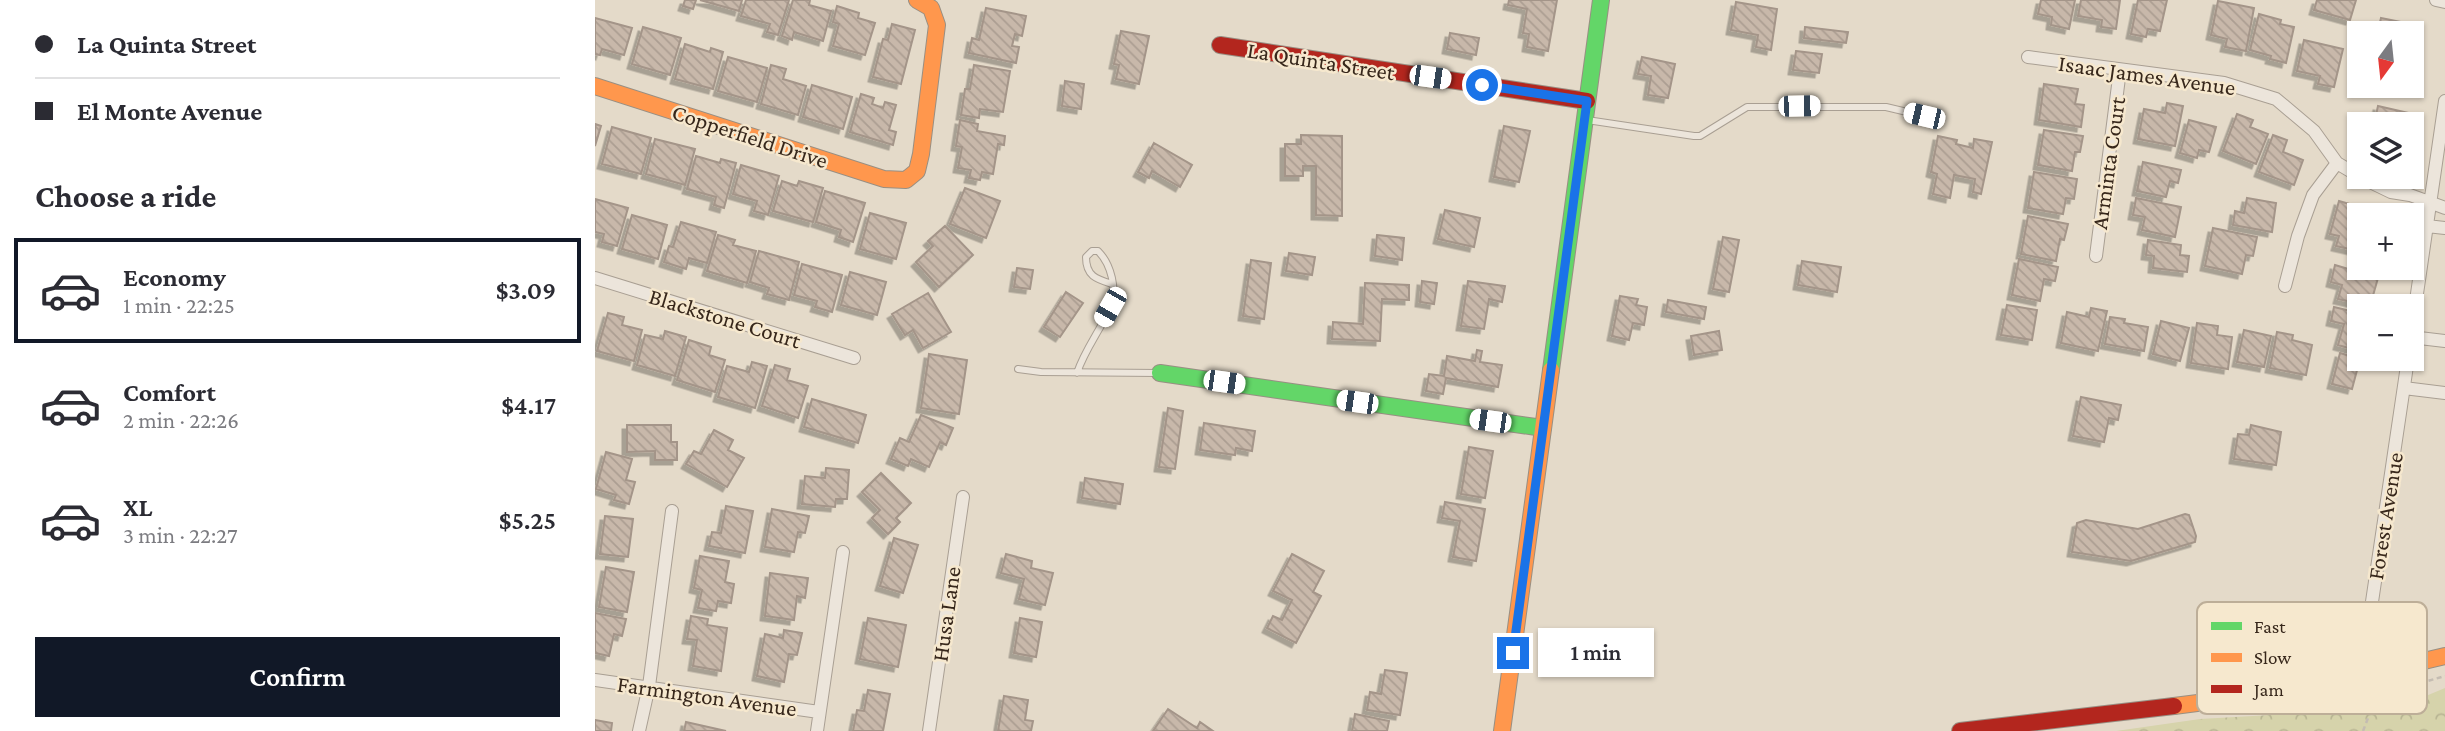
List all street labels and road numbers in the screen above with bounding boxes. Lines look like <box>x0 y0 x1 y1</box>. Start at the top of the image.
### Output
street label: La Quinta Street <box>1245 37 1397 86</box>
street label: Isaac James Avenue <box>2057 50 2237 100</box>
street label: Arminta Court <box>2086 95 2130 231</box>
street label: Copperfield Drive <box>669 99 831 173</box>
street label: Blackstone Court <box>646 283 804 354</box>
street label: Forest Avenue <box>2362 450 2408 582</box>
street label: Husa Lane <box>926 565 966 663</box>
street label: Farmington Avenue <box>616 671 798 721</box>

